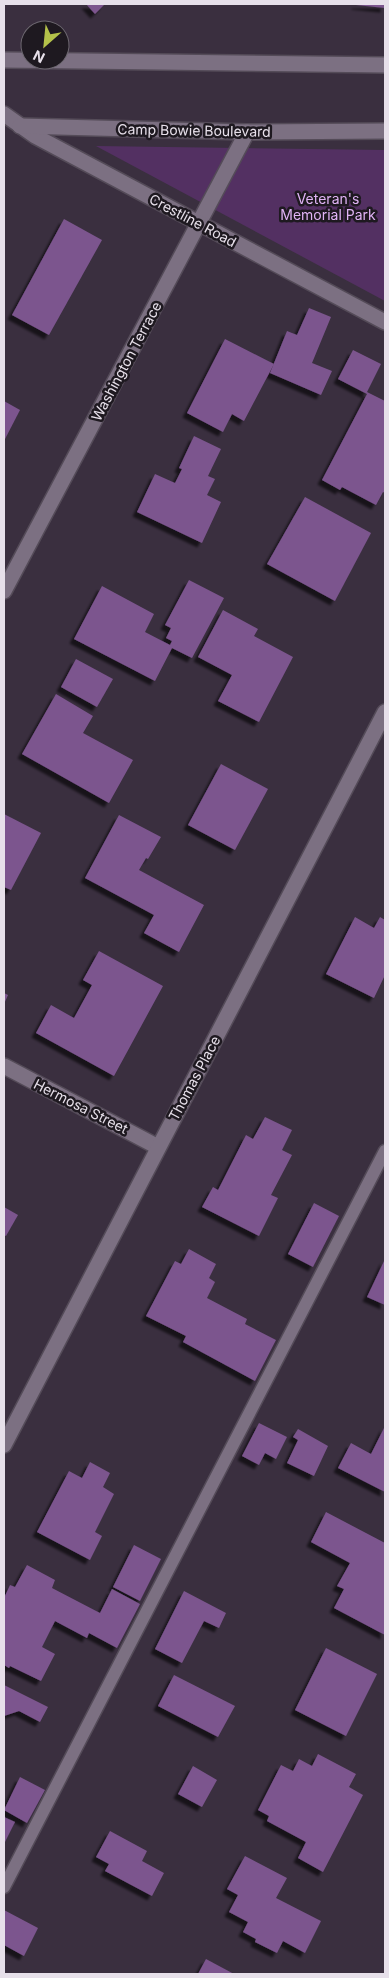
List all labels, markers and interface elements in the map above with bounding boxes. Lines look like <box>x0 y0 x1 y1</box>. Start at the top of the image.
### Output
north arrow <box>20 20 70 70</box>
text: N <box>30 47 47 67</box>
street label: Camp Bowie Boulevard <box>117 120 271 140</box>
street label: Crestline Road <box>146 190 240 250</box>
park label: Veteran's Memorial Park <box>280 190 376 223</box>
street label: Washington Terrace <box>87 298 165 424</box>
street label: Thomas Place <box>165 1033 223 1123</box>
street label: Hermosa Street <box>31 1075 131 1137</box>

